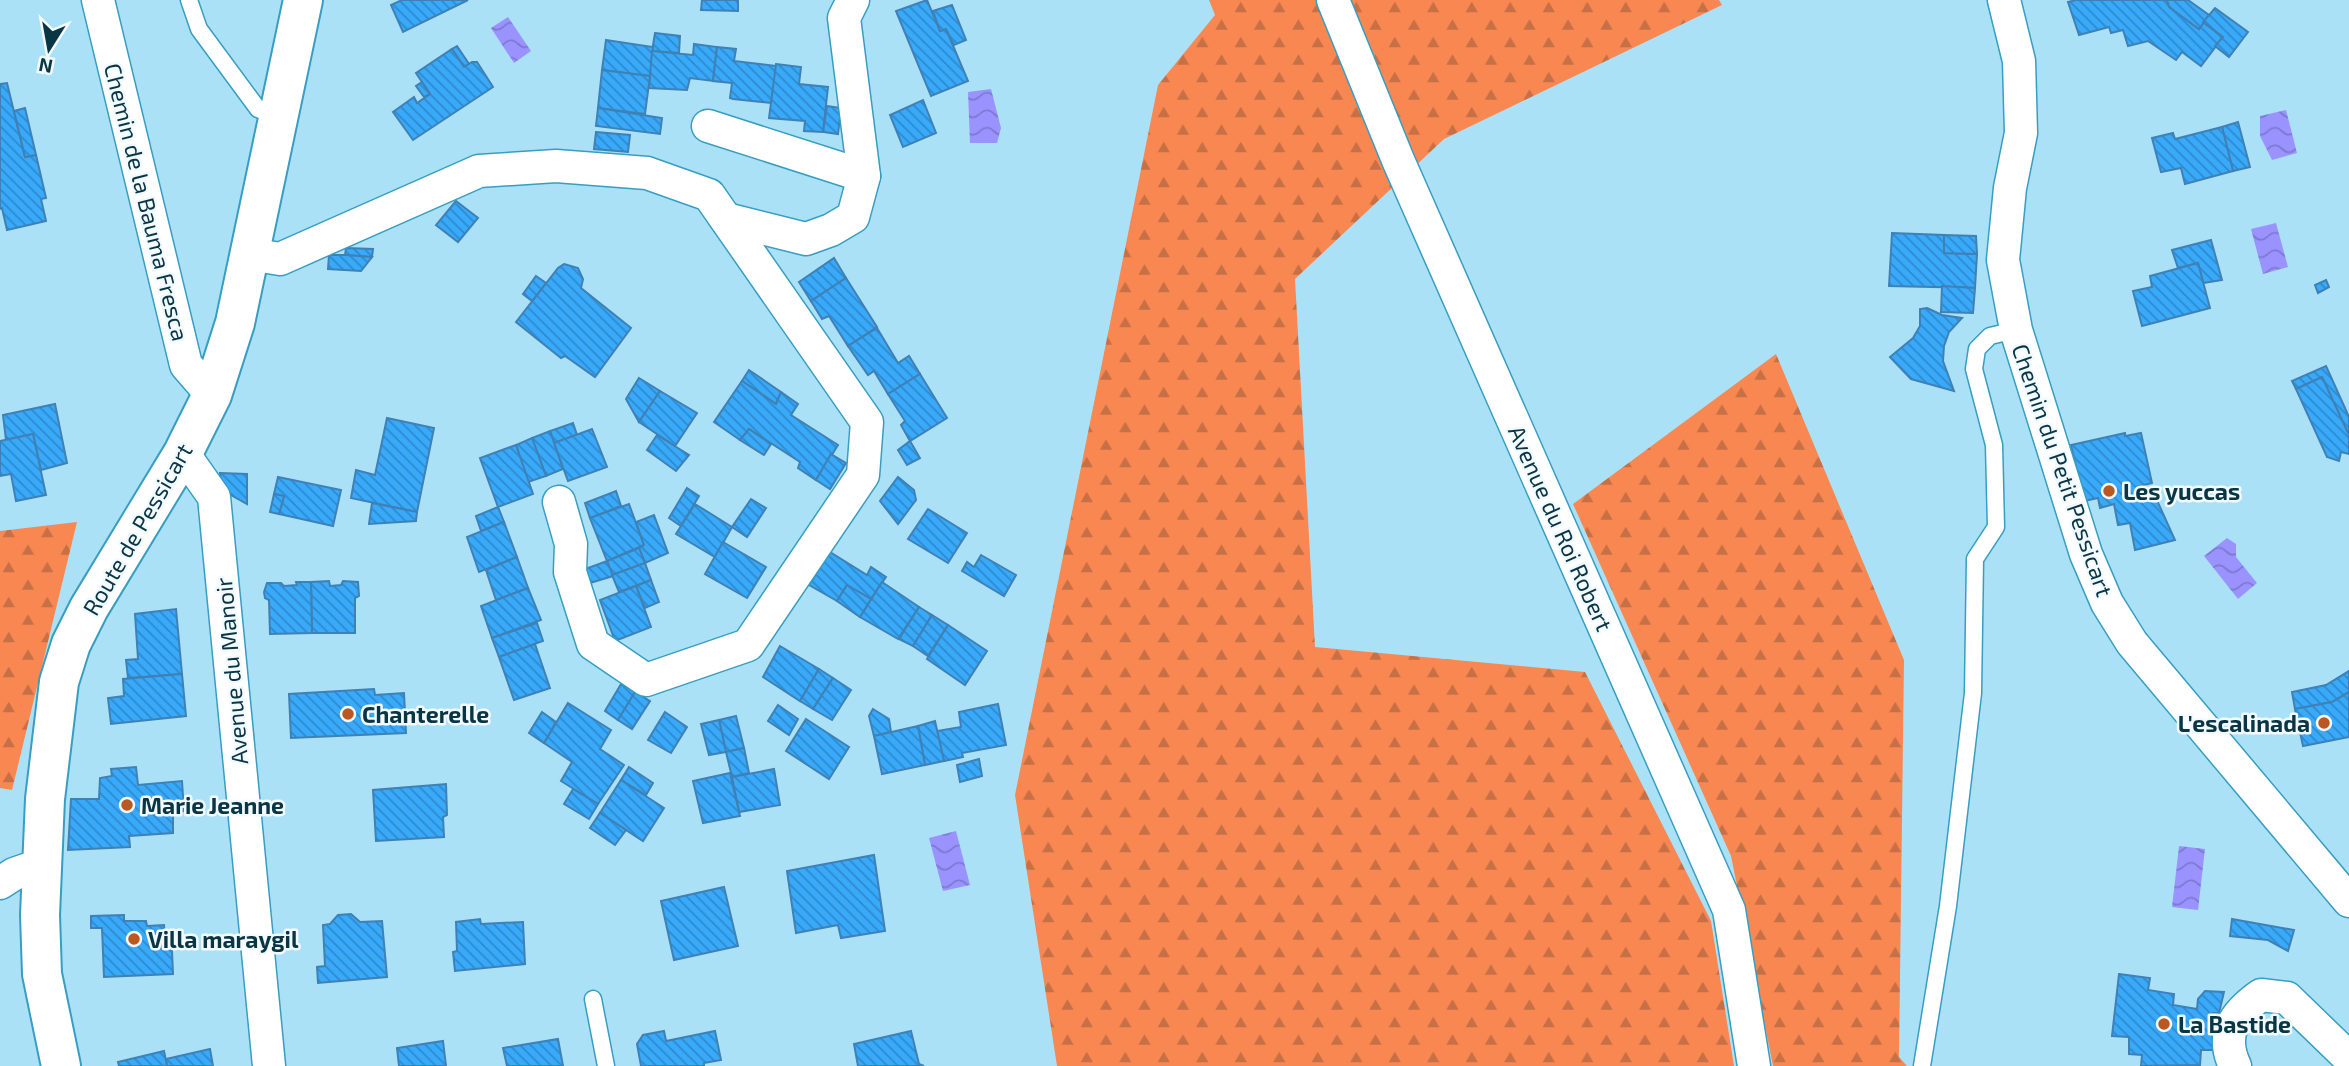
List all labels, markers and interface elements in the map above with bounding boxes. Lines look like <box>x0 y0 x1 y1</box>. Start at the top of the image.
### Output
north arrow <box>14 14 84 84</box>
text: N <box>37 54 55 79</box>
street label: Chemin de la Bauma Fresca <box>99 60 195 344</box>
street label: Chemin du Petit Pessicart <box>2007 340 2120 600</box>
street label: Avenue du Roi Robert <box>1503 421 1619 635</box>
street label: Route de Pessicart <box>76 438 198 620</box>
place label: Les yuccas <box>2123 477 2240 505</box>
marker: Les yuccas <box>2101 483 2117 499</box>
street label: Avenue du Manoir <box>209 576 253 766</box>
place label: Chanterelle <box>362 700 489 728</box>
marker: Chanterelle <box>340 706 356 722</box>
place label: L'escalinada <box>2178 709 2310 737</box>
marker: L'escalinada <box>2316 715 2332 731</box>
place label: Marie Jeanne <box>141 791 284 819</box>
marker: Marie Jeanne <box>119 797 135 813</box>
place label: Villa maraygil <box>148 925 299 953</box>
marker: Villa maraygil <box>126 931 142 947</box>
place label: La Bastide <box>2178 1010 2291 1038</box>
marker: La Bastide <box>2156 1016 2172 1032</box>

